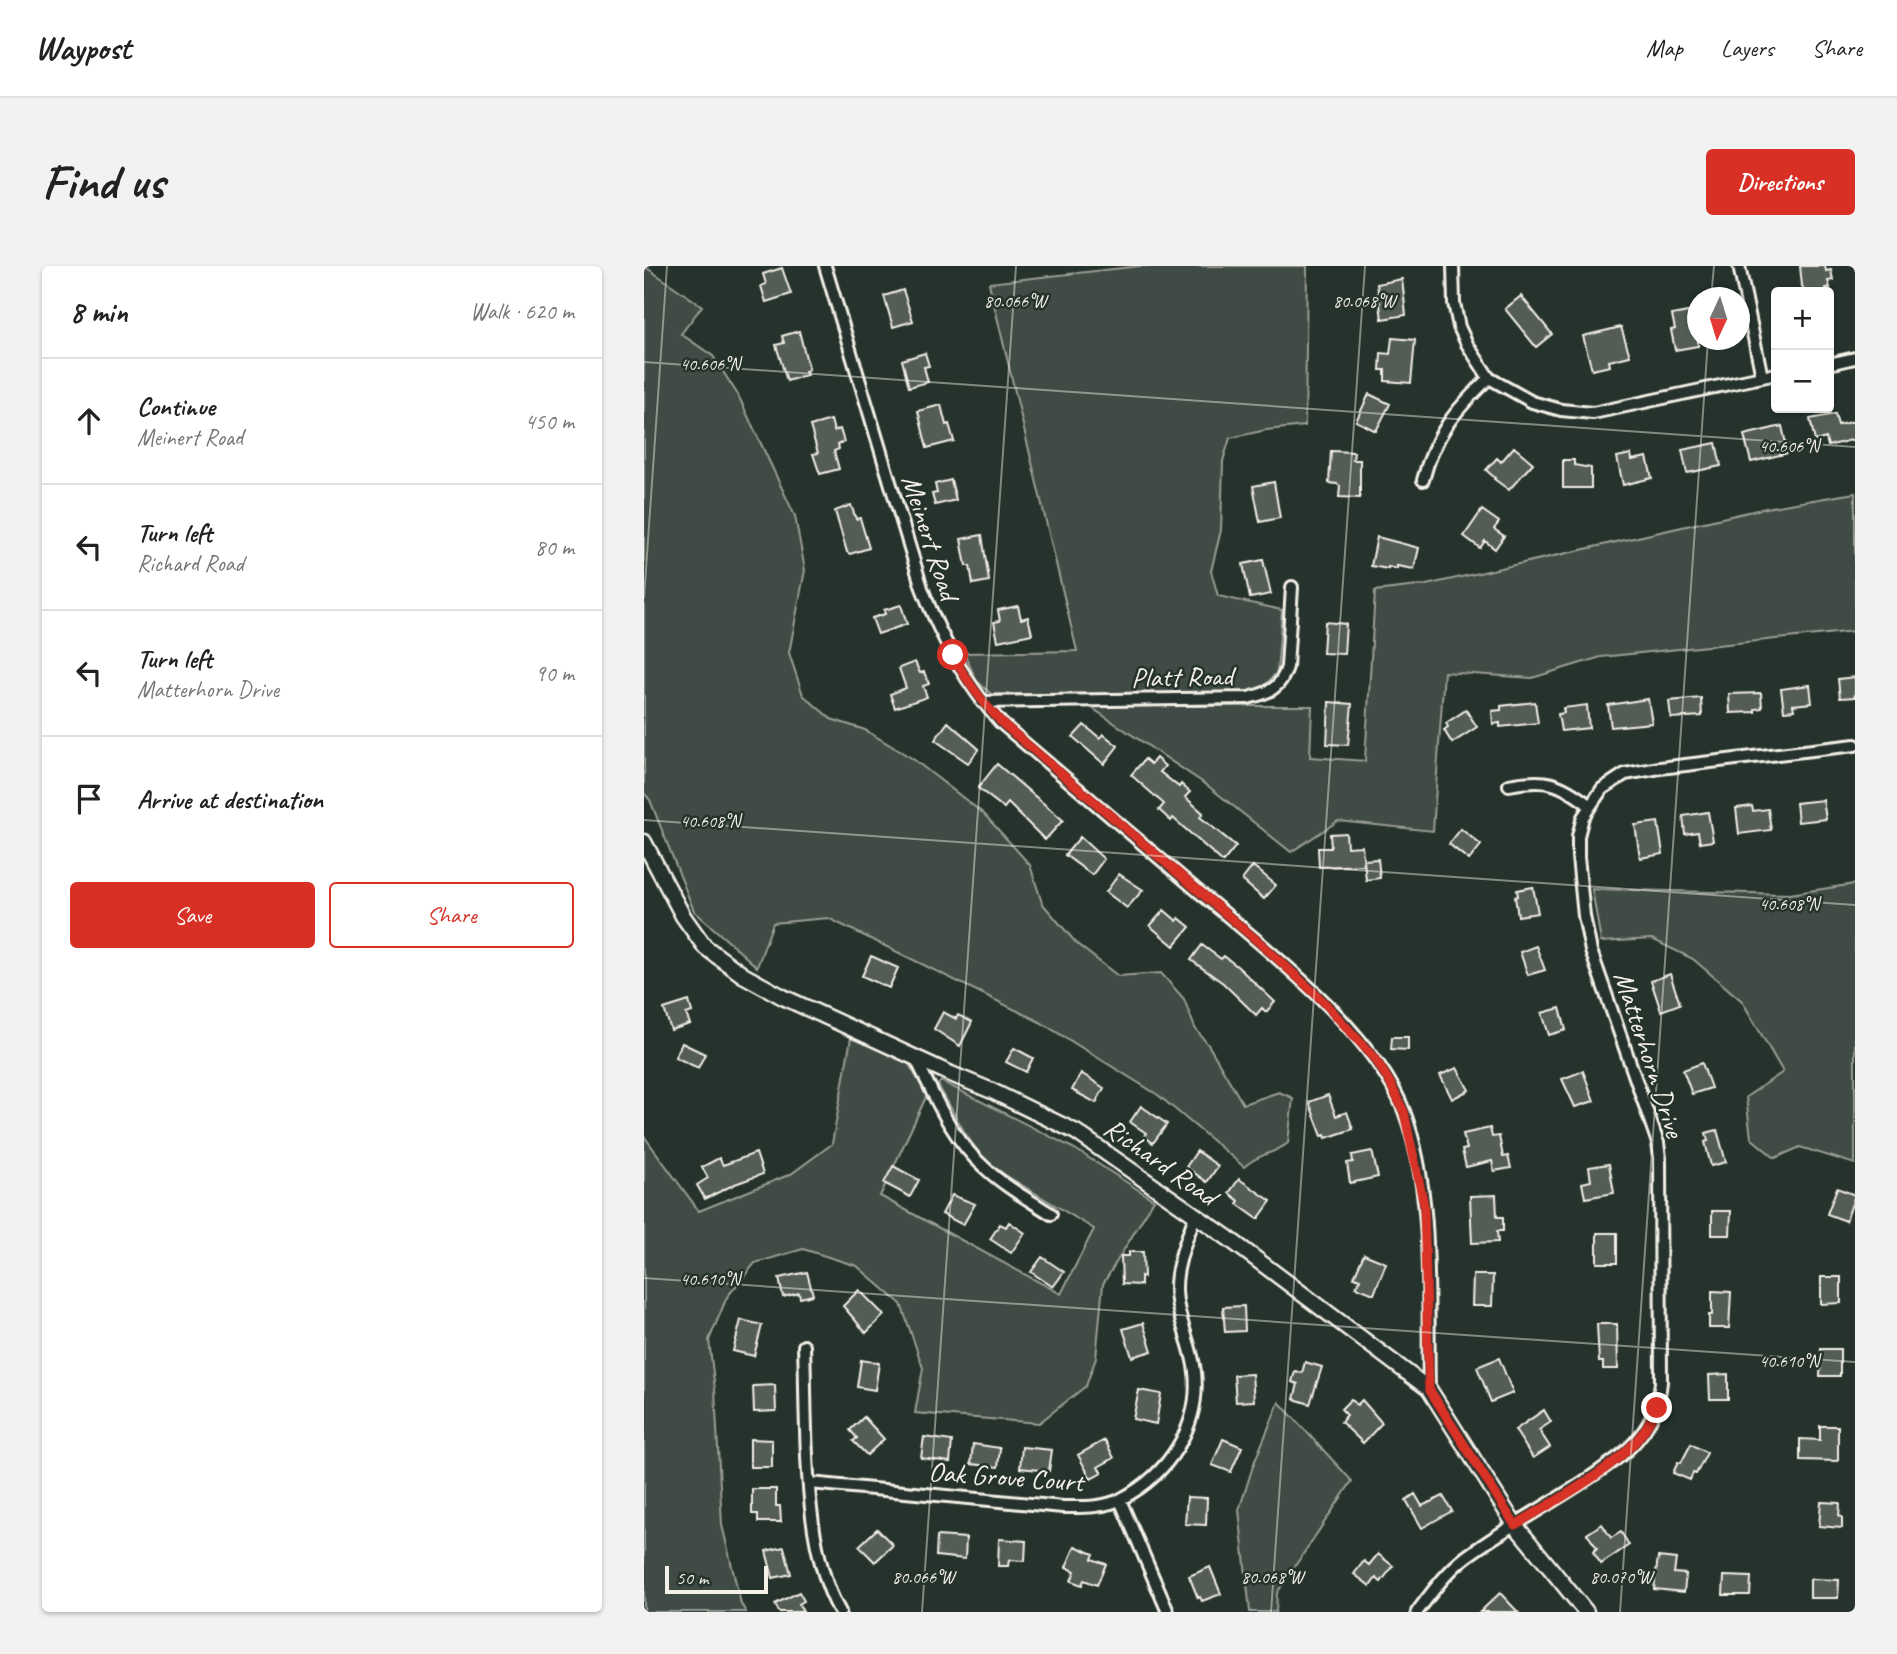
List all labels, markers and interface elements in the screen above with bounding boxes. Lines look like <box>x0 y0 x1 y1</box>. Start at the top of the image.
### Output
text: Waypost <box>35 27 131 69</box>
text: Map <box>1646 33 1683 63</box>
text: Layers <box>1721 33 1774 63</box>
text: Share <box>1812 33 1862 63</box>
button: Directions <box>1706 149 1855 215</box>
text: Find us <box>42 151 164 213</box>
north arrow <box>1687 287 1750 350</box>
map controls <box>1771 287 1834 413</box>
button: + <box>1771 287 1834 350</box>
text: 80.066°W <box>984 290 1049 312</box>
text: 80.068°W <box>1333 290 1398 312</box>
text: 8 min <box>70 293 127 331</box>
text: Walk · 620 m <box>470 297 574 326</box>
button: − <box>1771 350 1834 413</box>
text: 40.606°N <box>680 353 743 375</box>
text: Continue <box>137 390 215 423</box>
icon: ahead <box>70 402 108 440</box>
text: 450 m <box>525 407 574 436</box>
text: Meinert Road <box>137 423 243 452</box>
text: 40.606°N <box>1759 435 1822 457</box>
street label: Meinert Road <box>894 470 968 608</box>
text: Turn left <box>137 516 212 549</box>
icon: left <box>70 528 108 566</box>
text: 80 m <box>535 533 574 562</box>
text: Richard Road <box>137 549 244 578</box>
route start <box>937 639 968 670</box>
text: Turn left <box>137 642 212 675</box>
icon: left <box>70 654 108 692</box>
street label: Platt Road <box>1131 658 1237 695</box>
text: 90 m <box>535 659 574 688</box>
text: Matterhorn Drive <box>137 675 279 704</box>
icon: arrive <box>70 780 108 818</box>
text: Arrive at destination <box>137 783 323 816</box>
text: 40.608°N <box>680 810 743 832</box>
button: Save <box>70 882 315 948</box>
button: Share <box>329 882 574 948</box>
text: 40.608°N <box>1759 893 1822 915</box>
street label: Matterhorn Drive <box>1606 967 1693 1144</box>
street label: Richard Road <box>1097 1110 1227 1215</box>
text: 40.610°N <box>680 1268 743 1290</box>
text: 40.610°N <box>1759 1350 1822 1372</box>
route end <box>1641 1392 1672 1423</box>
street label: Oak Grove Court <box>927 1454 1087 1500</box>
scale bar <box>665 1563 768 1595</box>
text: 50 m <box>676 1566 708 1590</box>
text: 80.066°W <box>892 1566 957 1588</box>
text: 80.068°W <box>1241 1566 1306 1588</box>
text: 80.070°W <box>1590 1566 1655 1588</box>

